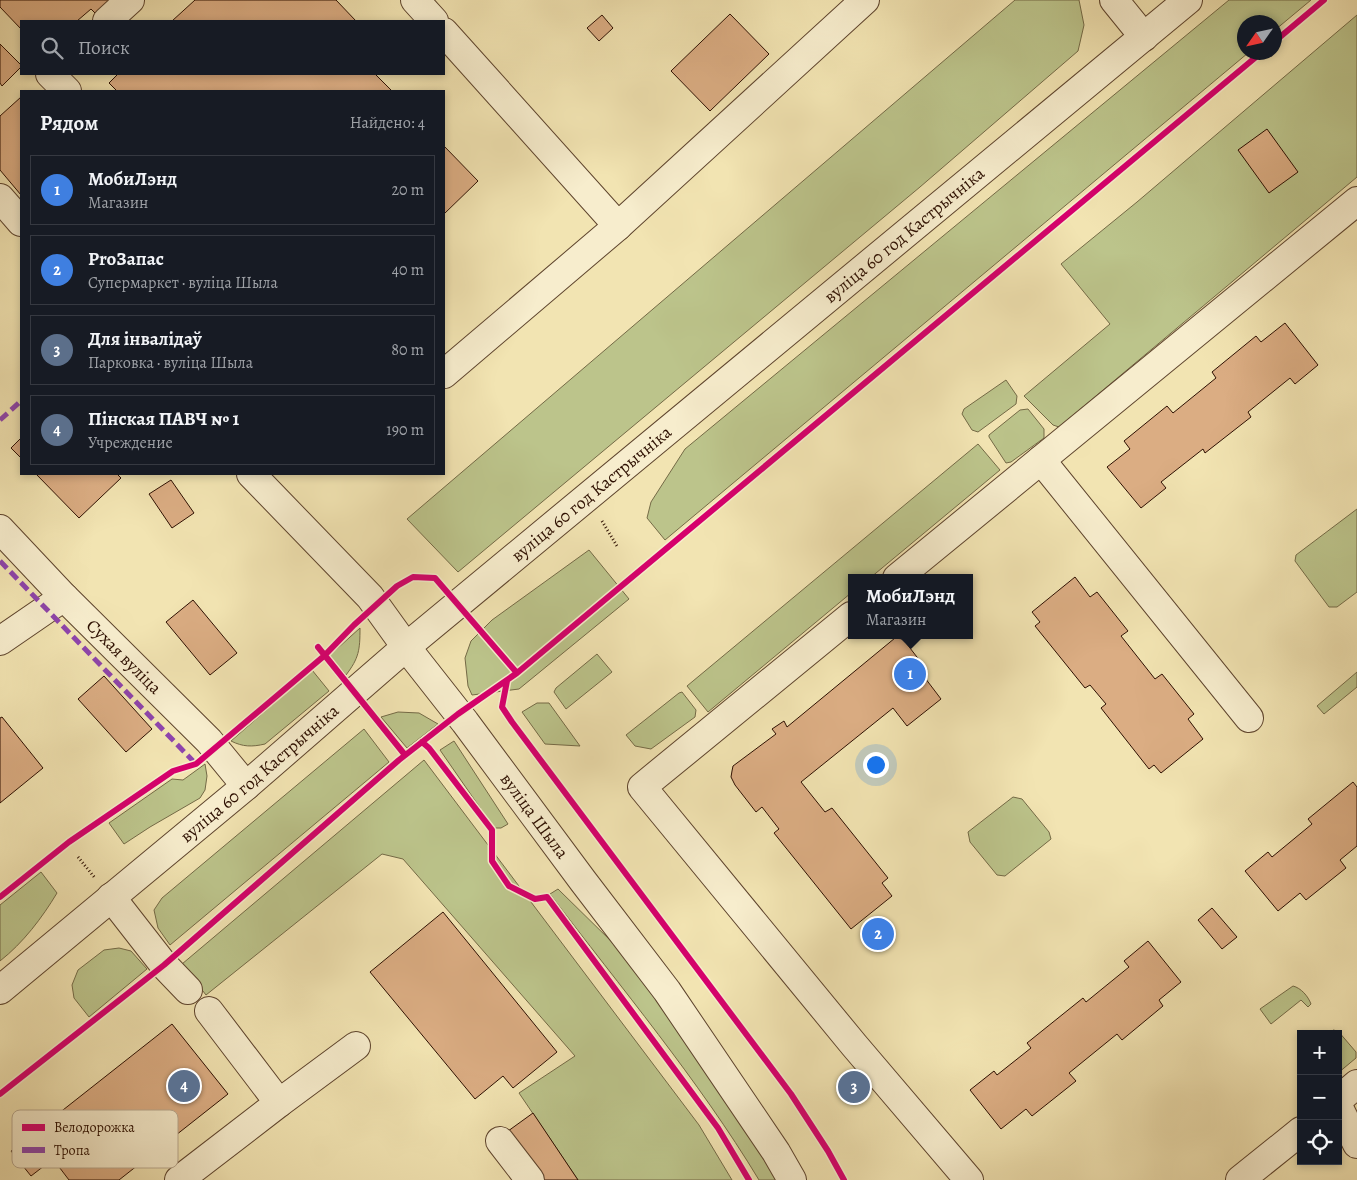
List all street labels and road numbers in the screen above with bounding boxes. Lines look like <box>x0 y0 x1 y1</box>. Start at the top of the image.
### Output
street label: вуліца 60 год Кастрычніка <box>819 161 990 308</box>
street label: вуліца 60 год Кастрычніка <box>506 420 677 567</box>
street label: Сухая вуліца <box>81 614 168 700</box>
street label: вуліца 60 год Кастрычніка <box>175 698 344 848</box>
street label: вуліца Шыла <box>495 768 575 864</box>

